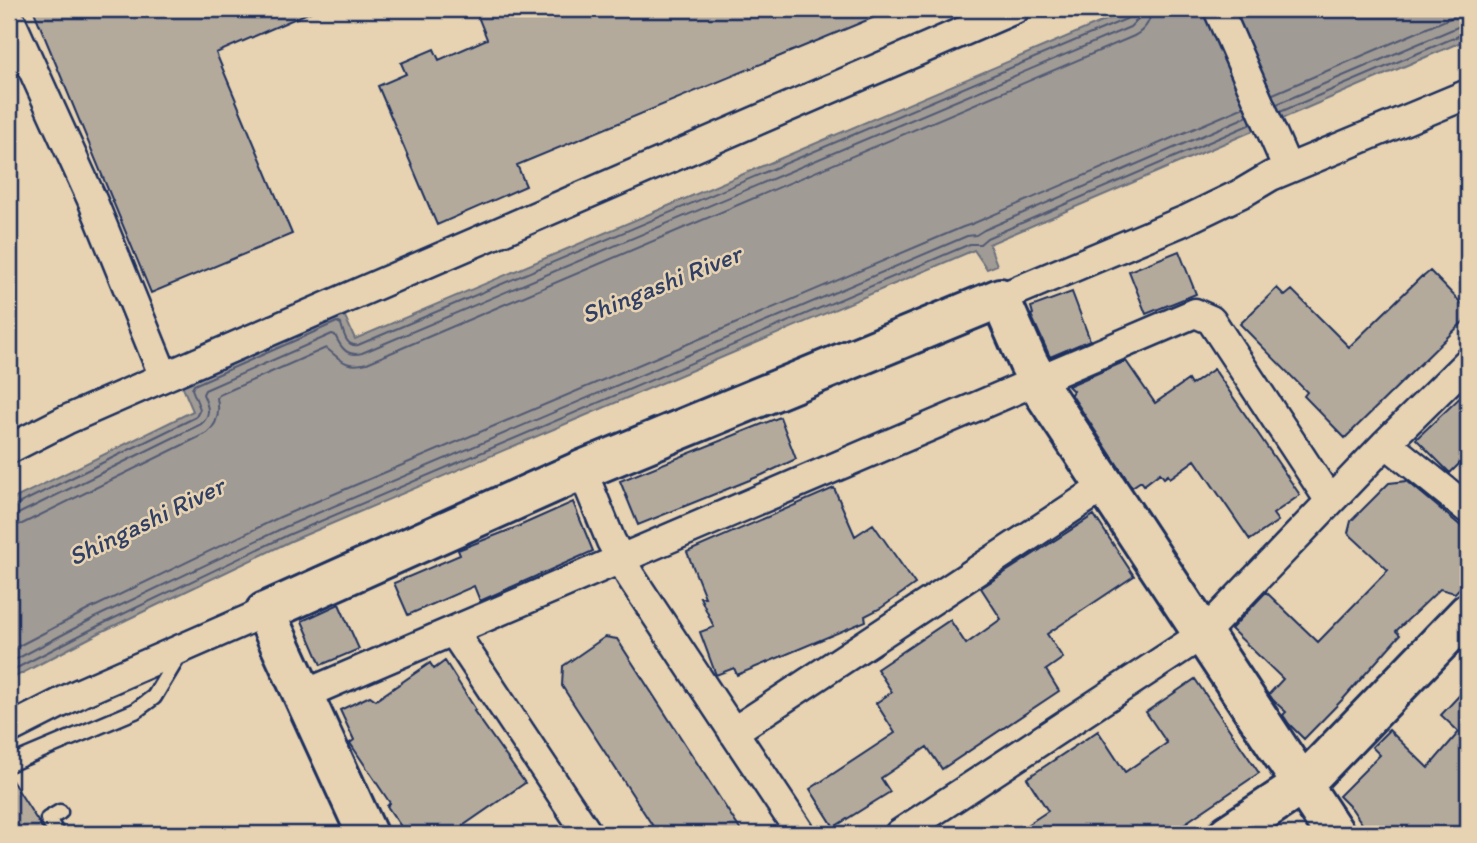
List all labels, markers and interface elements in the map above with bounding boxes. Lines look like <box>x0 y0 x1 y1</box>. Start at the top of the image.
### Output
water label: Shingashi River <box>576 236 748 331</box>
water label: Shingashi River <box>63 468 232 573</box>

